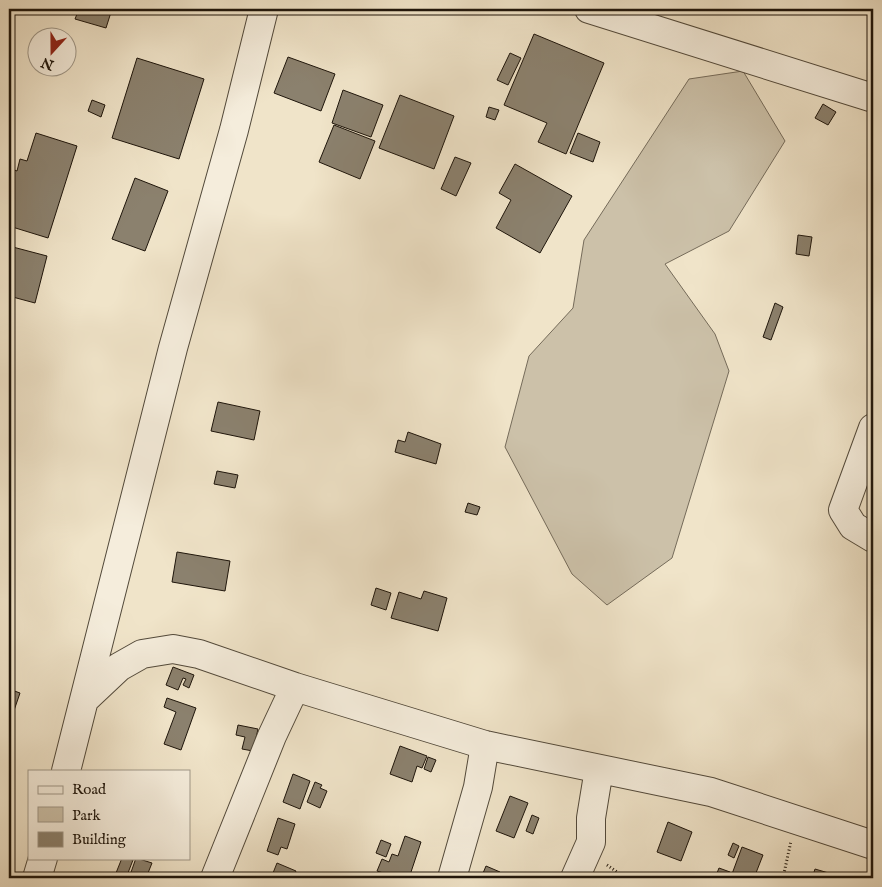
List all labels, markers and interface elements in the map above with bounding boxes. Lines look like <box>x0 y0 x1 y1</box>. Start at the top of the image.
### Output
north arrow <box>28 28 78 78</box>
text: N <box>39 53 58 74</box>
legend <box>28 770 190 860</box>
text: Road <box>72 780 107 799</box>
text: Park <box>72 806 102 825</box>
text: Building <box>72 830 127 849</box>

